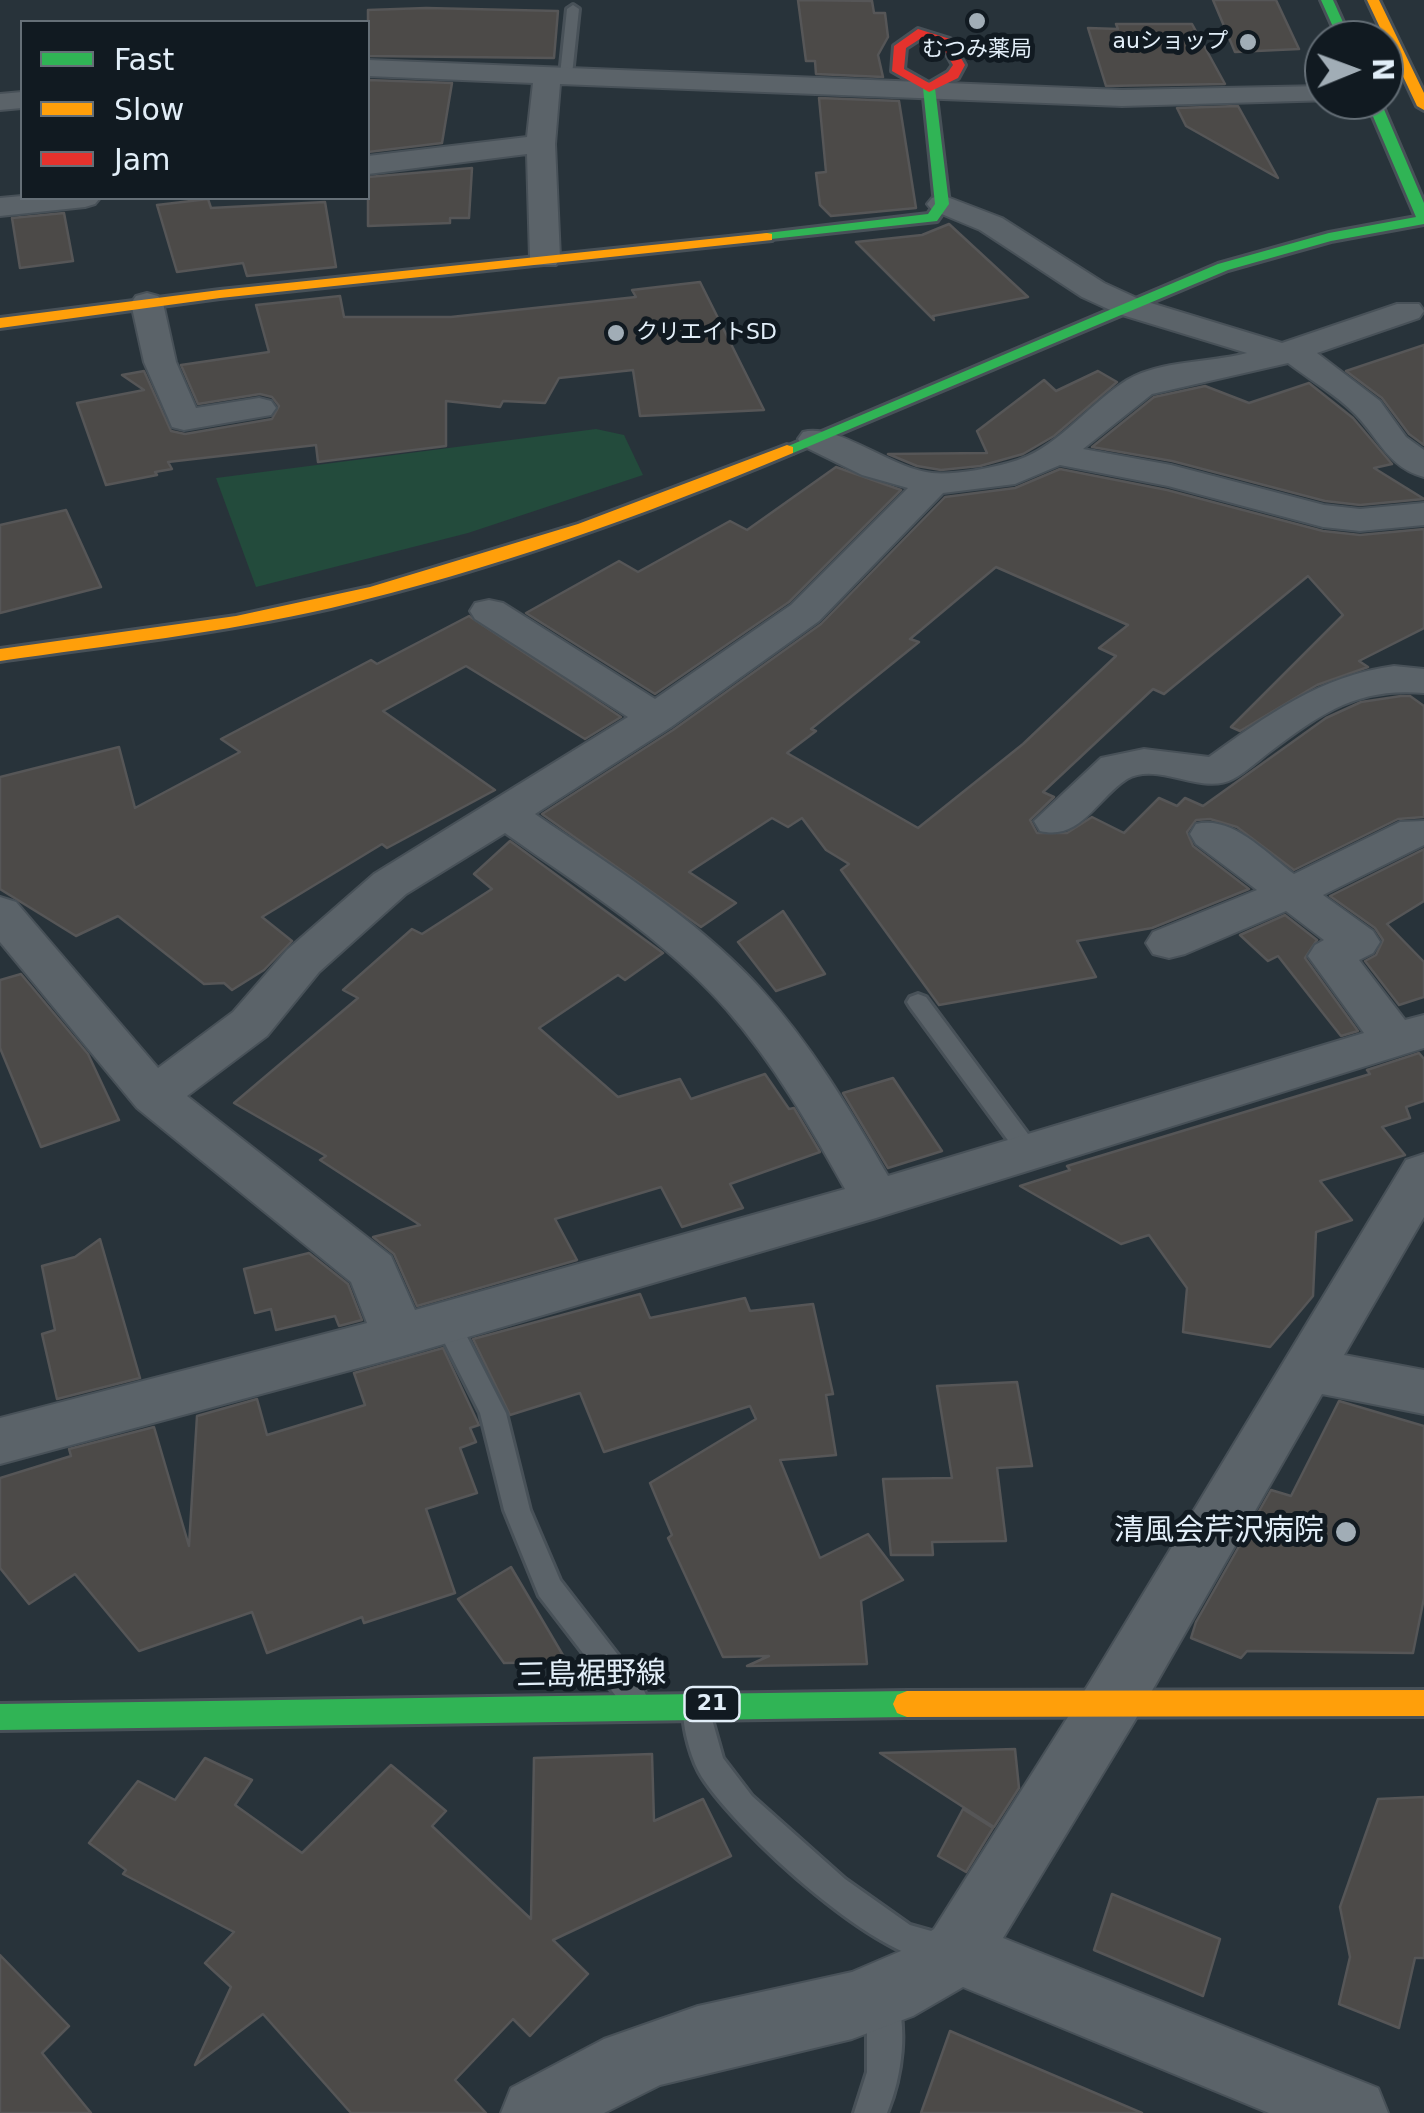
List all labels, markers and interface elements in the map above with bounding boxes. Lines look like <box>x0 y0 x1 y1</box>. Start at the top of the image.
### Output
marker: むつみ薬局 <box>966 10 988 32</box>
legend <box>20 20 370 200</box>
north arrow <box>1304 20 1404 120</box>
place label: auショップ <box>1113 29 1228 55</box>
marker: auショップ <box>1237 31 1259 53</box>
place label: むつみ薬局 <box>922 37 1032 63</box>
text: Fast <box>114 42 174 77</box>
text: N <box>1366 57 1399 82</box>
text: Slow <box>114 92 184 127</box>
text: Jam <box>114 142 170 177</box>
place label: クリエイトSD <box>636 320 777 346</box>
marker: クリエイトSD <box>605 322 627 344</box>
place label: 清風会芹沢病院 <box>1114 1514 1324 1550</box>
marker: 清風会芹沢病院 <box>1333 1519 1359 1545</box>
street label: 三島裾野線 <box>516 1657 666 1695</box>
road number: 21 <box>684 1687 740 1721</box>

